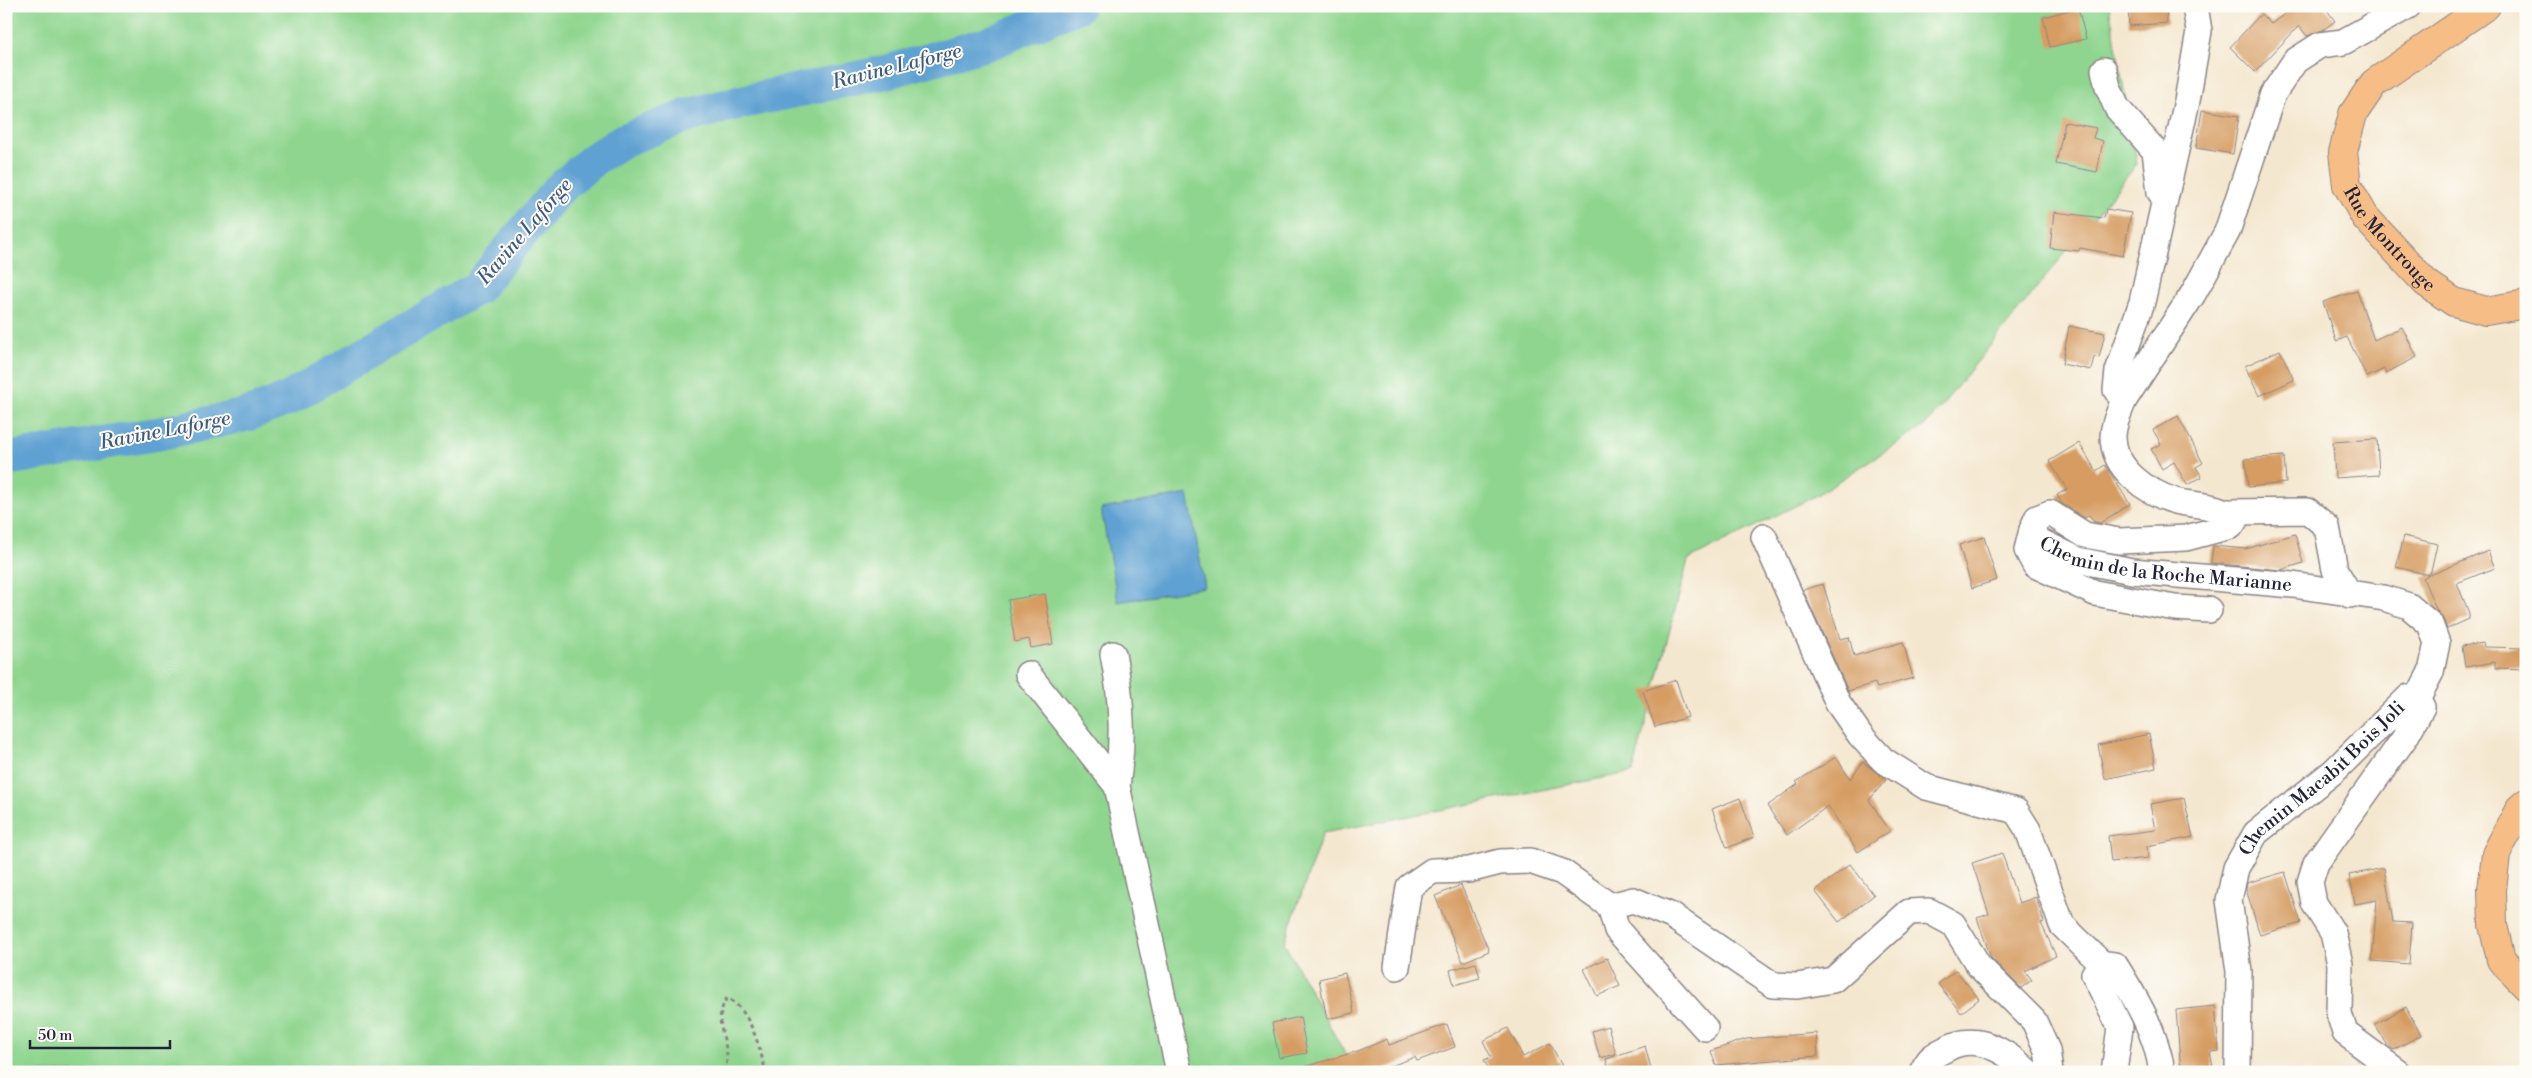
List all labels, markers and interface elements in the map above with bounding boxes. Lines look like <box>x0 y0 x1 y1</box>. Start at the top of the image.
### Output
water label: Ravine Laforge <box>829 39 965 95</box>
water label: Ravine Laforge <box>471 173 578 291</box>
street label: Rue Montrouge <box>2338 182 2440 298</box>
water label: Ravine Laforge <box>97 406 233 456</box>
street label: Chemin de la Roche Marianne <box>2036 531 2293 597</box>
street label: Chemin Macabit Bois Joli <box>2234 696 2410 860</box>
scale bar <box>30 1018 170 1050</box>
text: 50 m <box>38 1026 72 1045</box>

